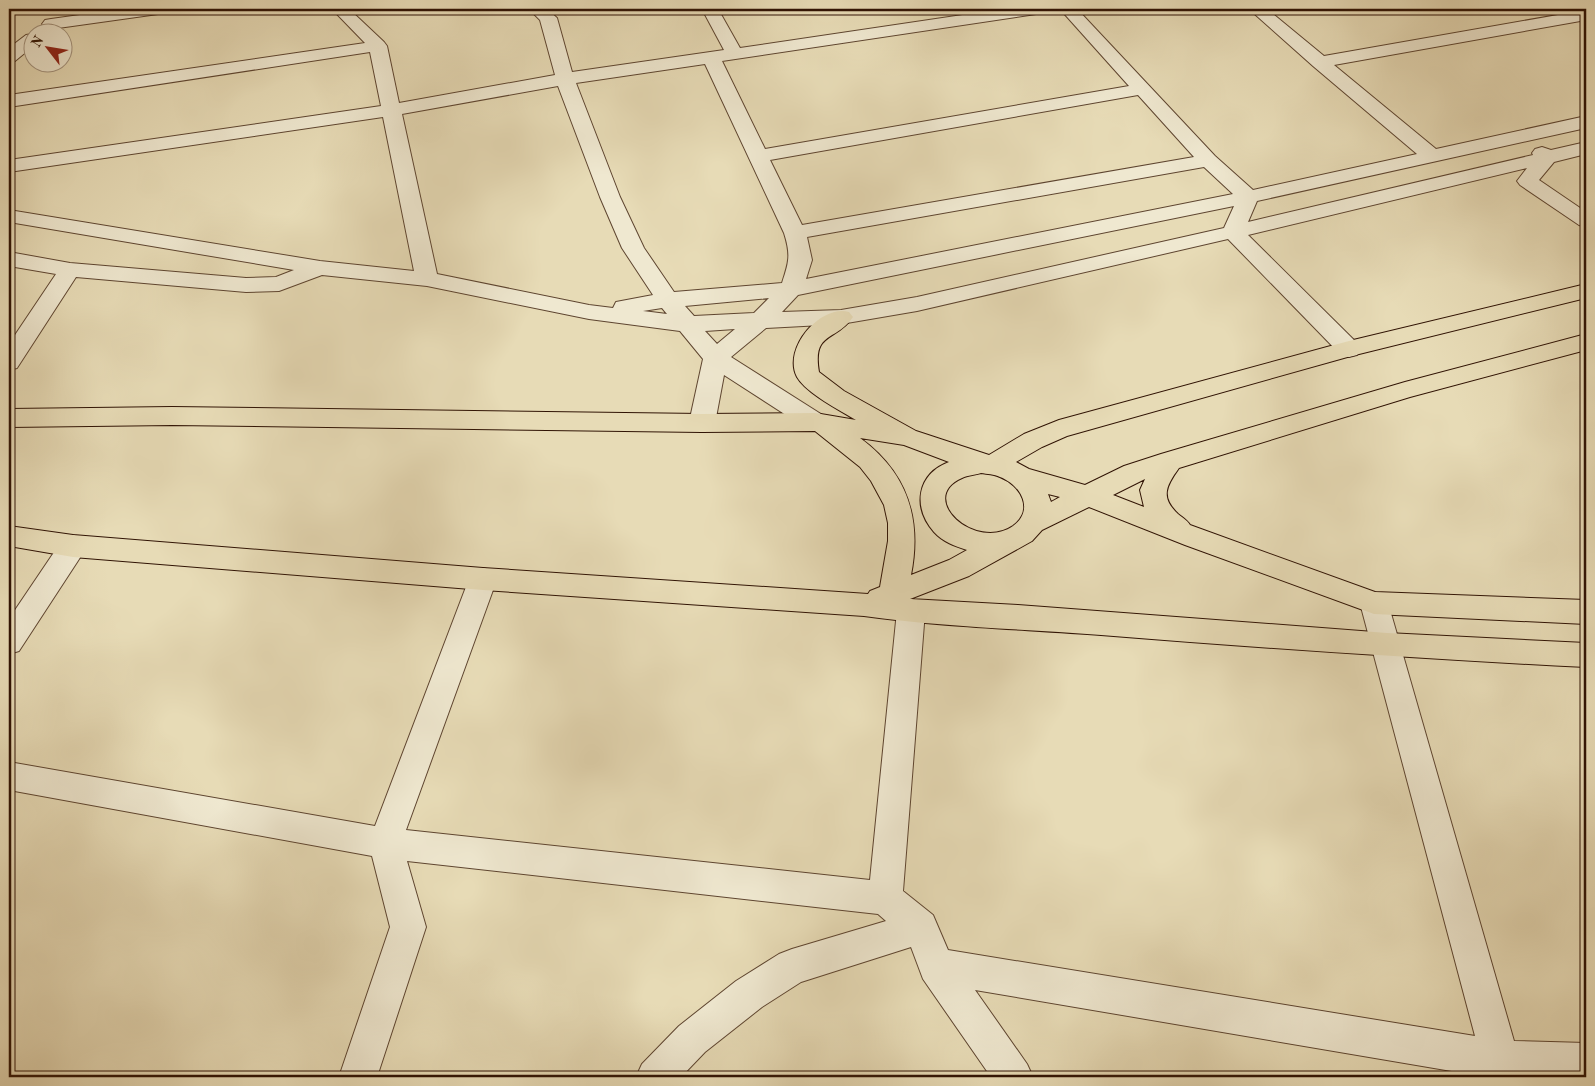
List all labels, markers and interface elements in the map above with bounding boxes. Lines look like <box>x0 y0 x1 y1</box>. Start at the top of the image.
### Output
north arrow <box>22 22 72 72</box>
text: N <box>29 33 47 50</box>

